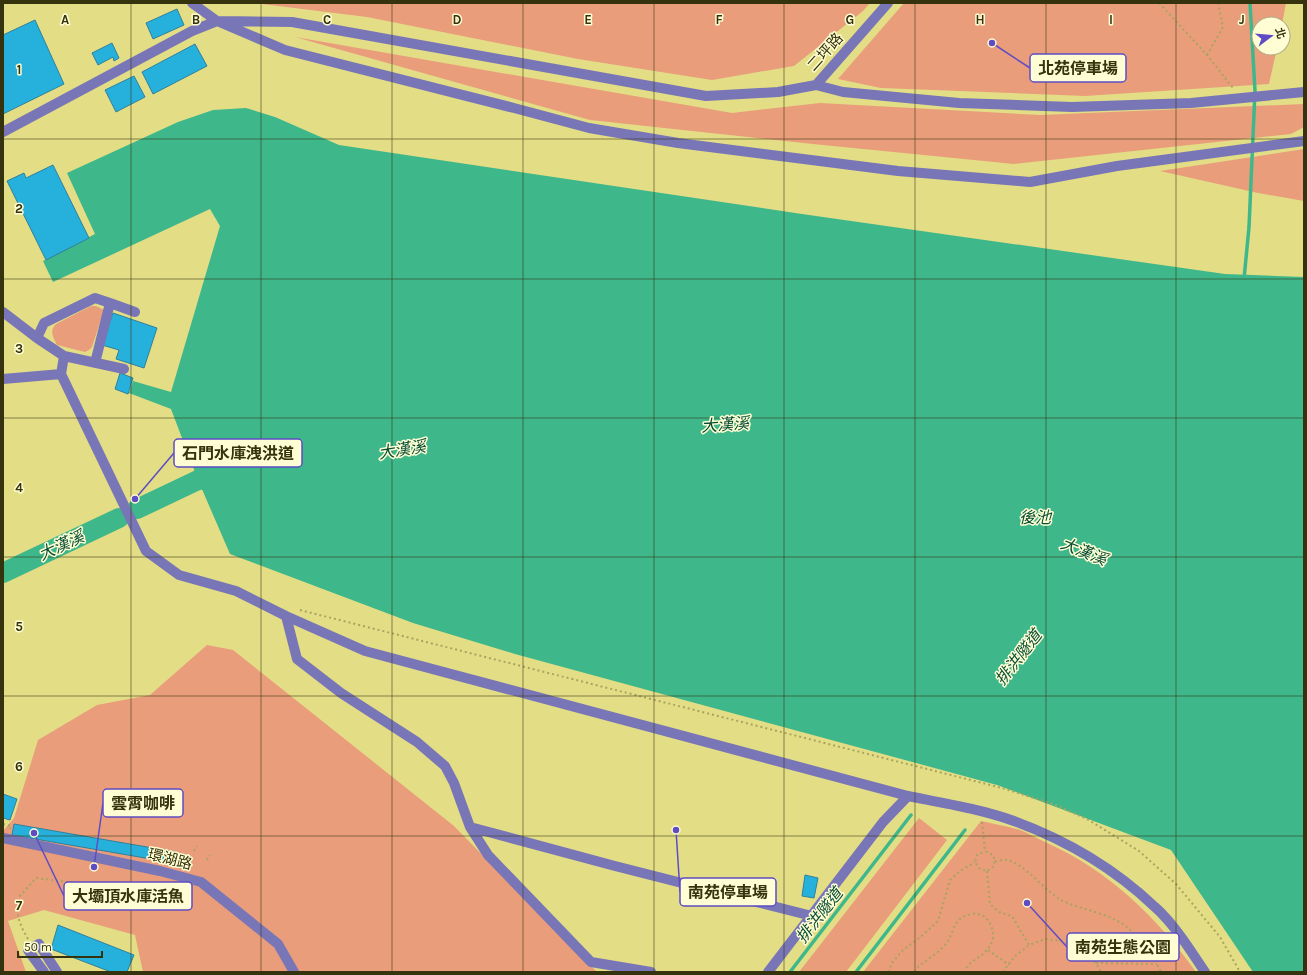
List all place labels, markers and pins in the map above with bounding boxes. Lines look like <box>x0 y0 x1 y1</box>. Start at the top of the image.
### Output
callout: 北苑停車場 <box>1030 54 1126 82</box>
callout: 石門水庫洩洪道 <box>174 439 302 467</box>
callout: 雲霄咖啡 <box>103 789 183 817</box>
callout: 南苑停車場 <box>680 878 776 906</box>
callout: 大壩頂水庫活魚 <box>64 882 192 910</box>
callout: 南苑生態公園 <box>1067 933 1179 961</box>

